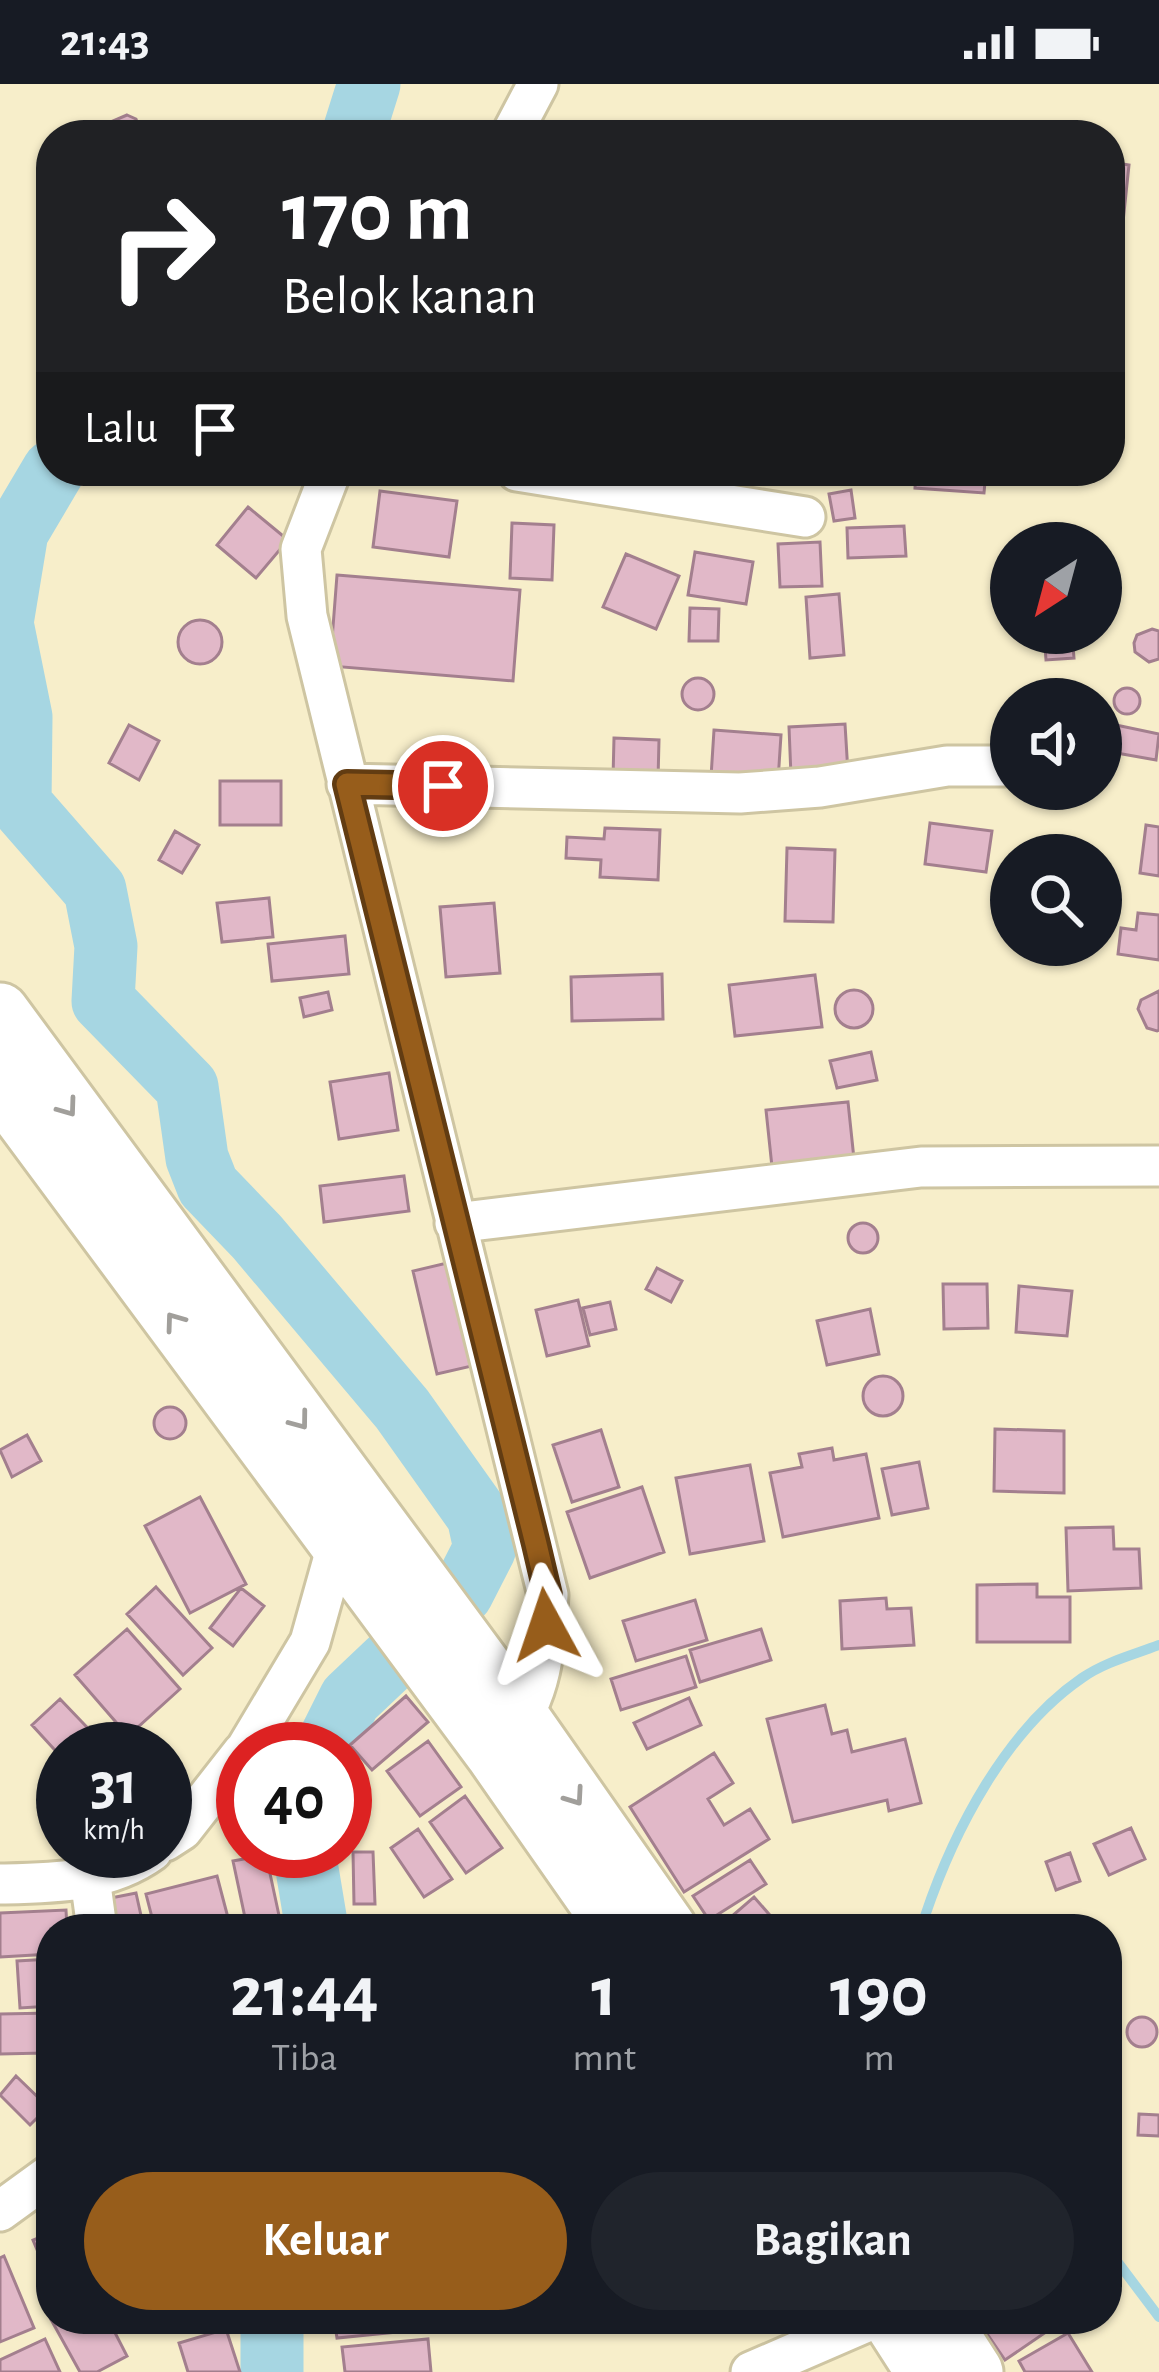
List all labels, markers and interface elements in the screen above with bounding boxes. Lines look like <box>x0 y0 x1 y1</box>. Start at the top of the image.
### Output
text: 21:43 <box>60 19 150 64</box>
icon: right <box>84 168 240 324</box>
text: 170 m <box>282 172 473 256</box>
text: Belok kanan <box>282 270 537 324</box>
icon: arrive <box>182 396 248 462</box>
text: Lalu <box>84 406 158 451</box>
north arrow <box>990 522 1122 654</box>
map controls <box>990 522 1122 966</box>
button: sound <box>990 678 1122 810</box>
pin <box>392 735 494 837</box>
icon: arrive <box>410 753 476 819</box>
button: search <box>990 834 1122 966</box>
one-way arrow <box>53 1095 75 1116</box>
one-way arrow <box>166 1312 188 1334</box>
one-way arrow <box>285 1408 307 1429</box>
position arrow <box>483 1562 609 1688</box>
speed limit sign: 40 <box>216 1722 372 1878</box>
text: 31 <box>90 1755 138 1815</box>
one-way arrow <box>561 1784 583 1806</box>
text: km/h <box>83 1815 145 1845</box>
text: 21:44 <box>230 1957 379 2029</box>
text: 1 <box>591 1957 617 2029</box>
text: 190 <box>830 1957 928 2029</box>
text: Tiba <box>271 2039 338 2078</box>
text: mnt <box>573 2039 636 2078</box>
text: m <box>863 2039 895 2078</box>
button: Keluar <box>84 2172 567 2310</box>
button: Bagikan <box>591 2172 1074 2310</box>

